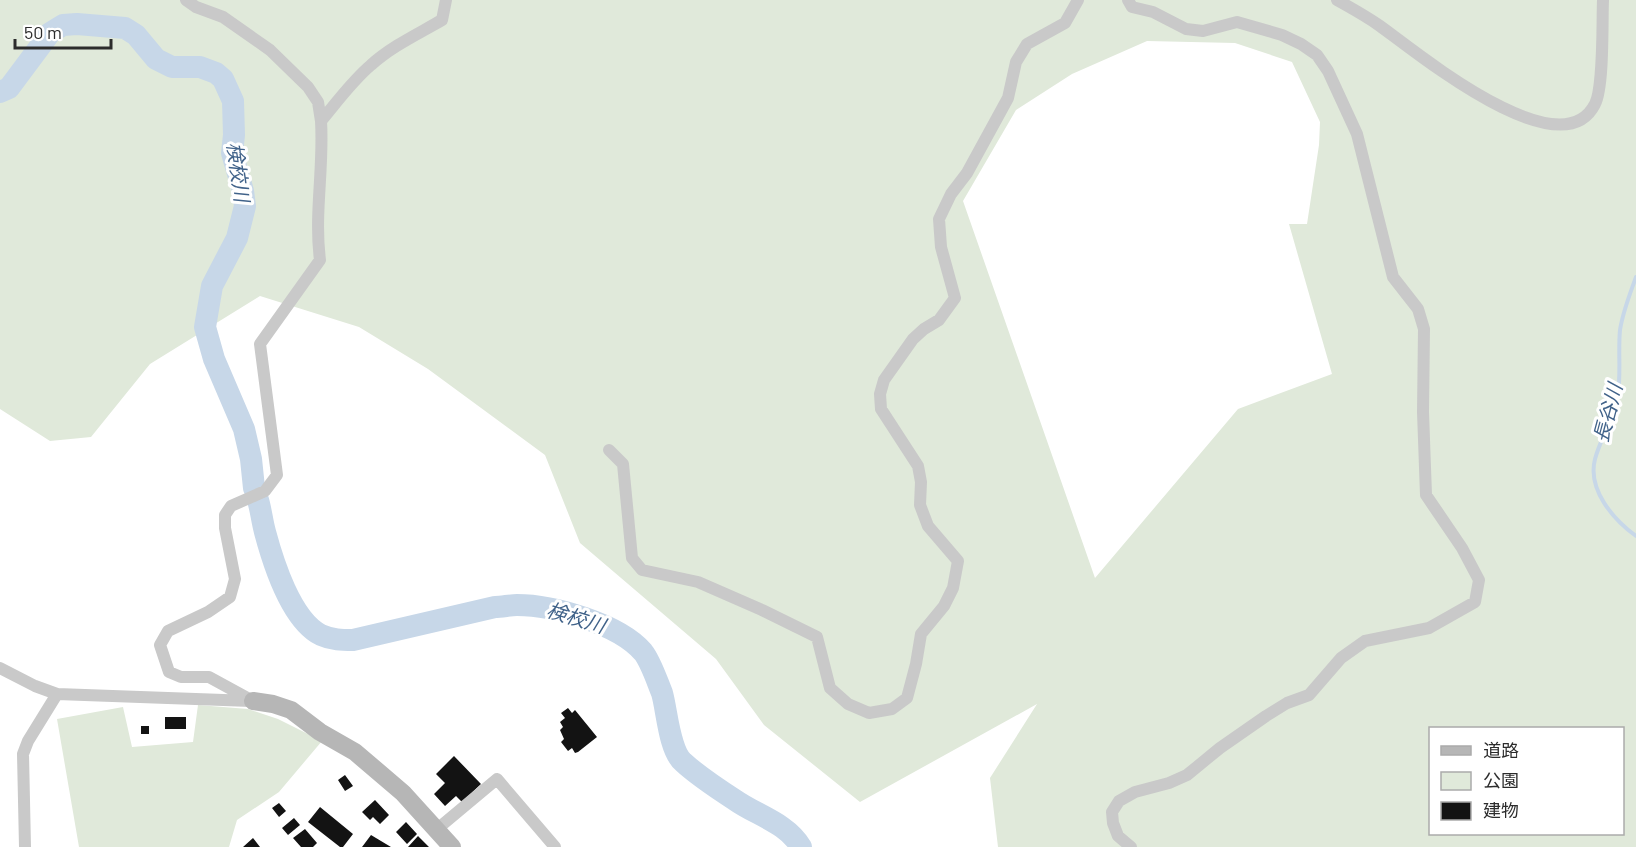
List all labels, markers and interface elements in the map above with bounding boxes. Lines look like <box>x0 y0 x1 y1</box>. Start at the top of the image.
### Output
scale bar <box>15 12 111 50</box>
text: 50 m <box>24 21 62 43</box>
water label: 検校川 <box>223 140 255 205</box>
water label: 長谷川 <box>1588 379 1627 445</box>
water label: 検校川 <box>544 597 610 638</box>
legend <box>1429 727 1624 835</box>
text: 道路 <box>1483 739 1519 761</box>
text: 公園 <box>1483 769 1519 791</box>
text: 建物 <box>1483 799 1519 821</box>

